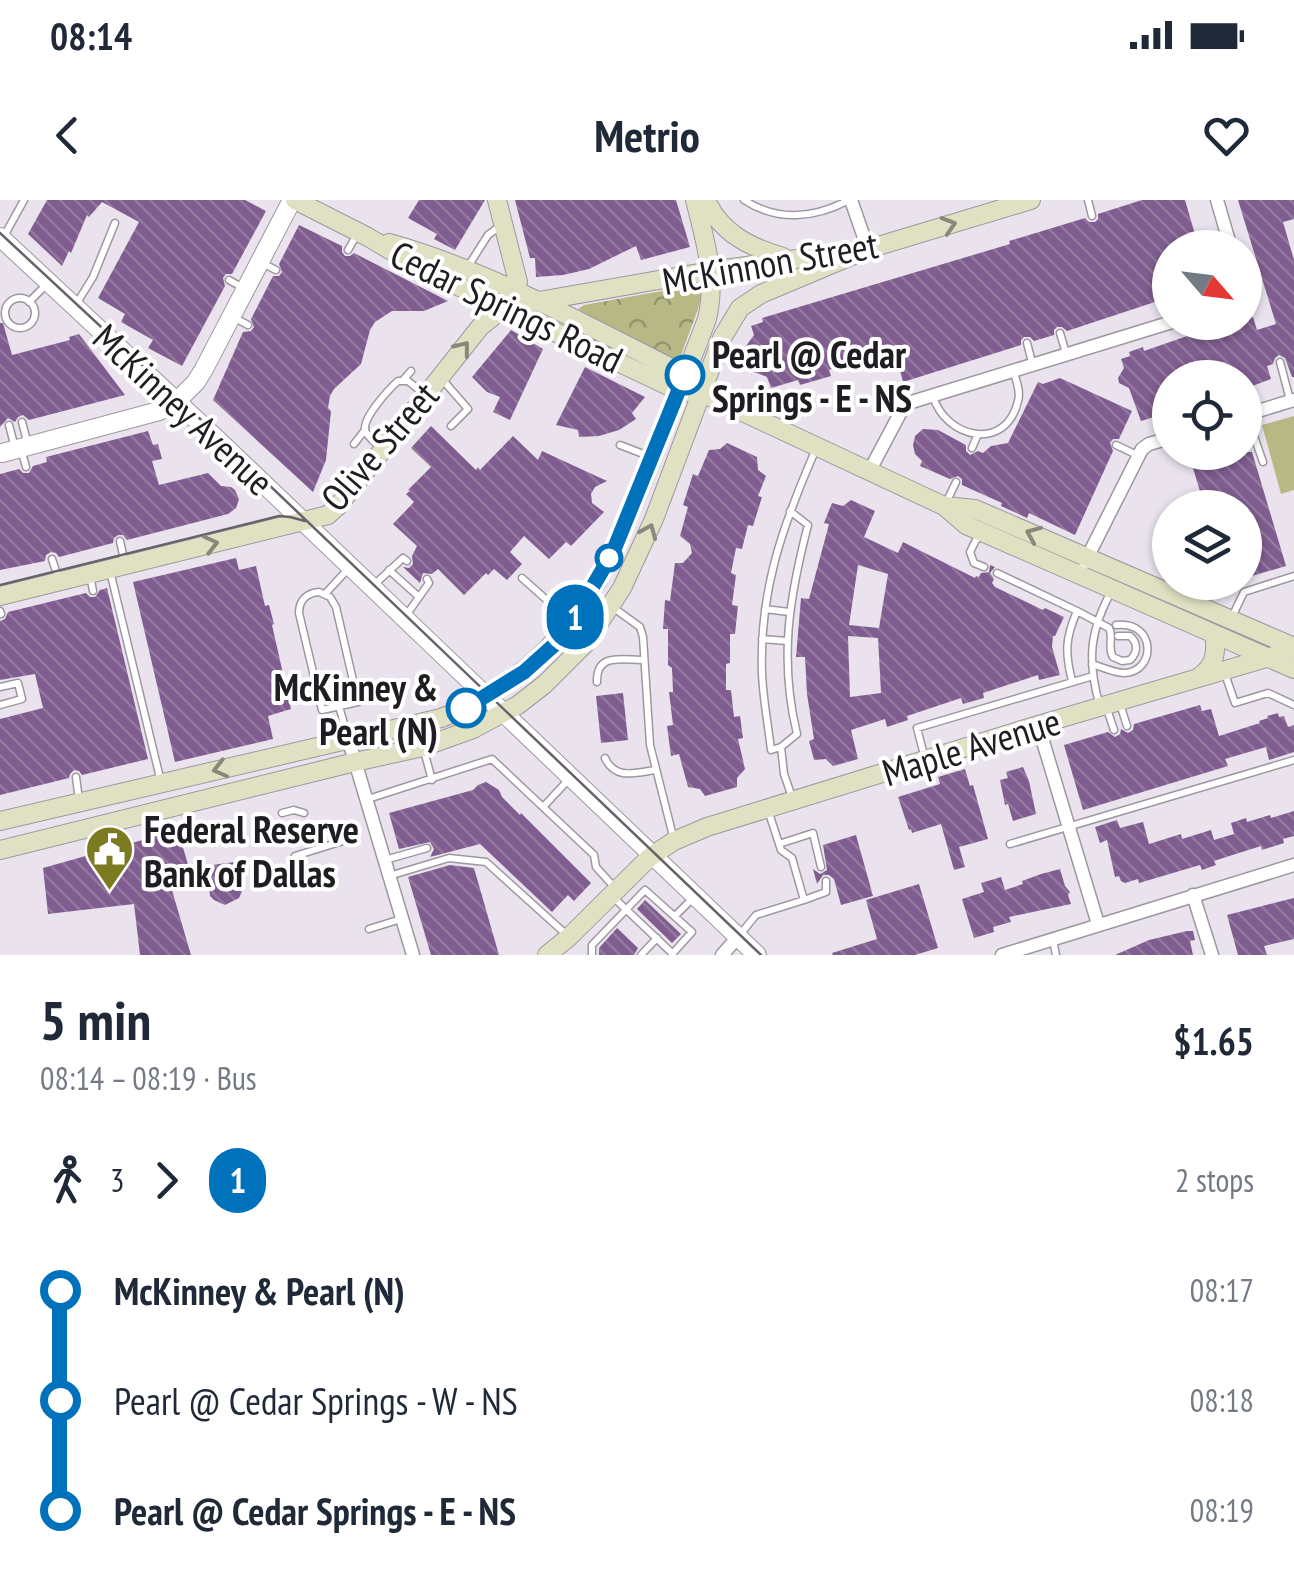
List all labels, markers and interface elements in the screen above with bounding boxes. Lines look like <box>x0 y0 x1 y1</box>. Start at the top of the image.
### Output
text: 08:14 <box>50 11 132 60</box>
text: Metrio <box>594 106 700 164</box>
icon: back <box>40 108 95 163</box>
icon: heart <box>1199 108 1254 163</box>
one-way arrow <box>940 216 957 237</box>
street label: McKinnon Street <box>658 219 882 305</box>
street label: Cedar Springs Road <box>383 229 631 383</box>
north arrow <box>1152 230 1262 340</box>
map controls <box>1152 230 1262 600</box>
street label: McKinney Avenue <box>83 313 285 505</box>
place label: Pearl @ Cedar Springs - E - NS <box>712 329 912 422</box>
one-way arrow <box>451 342 469 360</box>
marker: Pearl @ Cedar Springs - E - NS <box>666 356 704 394</box>
button: locate <box>1152 360 1262 470</box>
street label: Olive Street <box>310 371 449 521</box>
button: layers <box>1152 490 1262 600</box>
one-way arrow <box>637 523 657 541</box>
one-way arrow <box>1025 526 1043 546</box>
one-way arrow <box>202 534 219 555</box>
unlabelled marker <box>596 545 622 571</box>
line badge: 1 <box>542 584 608 650</box>
text: 1 <box>567 594 583 640</box>
place label: McKinney & Pearl (N) <box>274 662 438 755</box>
marker: McKinney & Pearl (N) <box>447 689 485 727</box>
street label: Maple Avenue <box>876 696 1066 796</box>
one-way arrow <box>212 757 229 778</box>
place label: Federal Reserve Bank of Dallas <box>144 804 359 897</box>
public building icon: Federal Reserve Bank of Dallas <box>83 824 135 892</box>
text: 5 min <box>40 984 151 1055</box>
text: $1.65 <box>1173 1016 1254 1065</box>
text: 08:14 – 08:19 · Bus <box>40 1057 257 1099</box>
icon: walk <box>40 1153 95 1208</box>
icon: forward <box>139 1153 194 1208</box>
text: 1 <box>229 1157 246 1203</box>
text: 3 <box>110 1159 124 1201</box>
text: 2 stops <box>1175 1159 1254 1201</box>
text: McKinney & Pearl (N) <box>114 1266 405 1315</box>
text: 08:17 <box>1190 1269 1254 1311</box>
text: Pearl @ Cedar Springs - W - NS <box>114 1376 518 1425</box>
text: 08:18 <box>1190 1379 1254 1421</box>
text: Pearl @ Cedar Springs - E - NS <box>114 1486 516 1535</box>
text: 08:19 <box>1190 1489 1254 1531</box>

